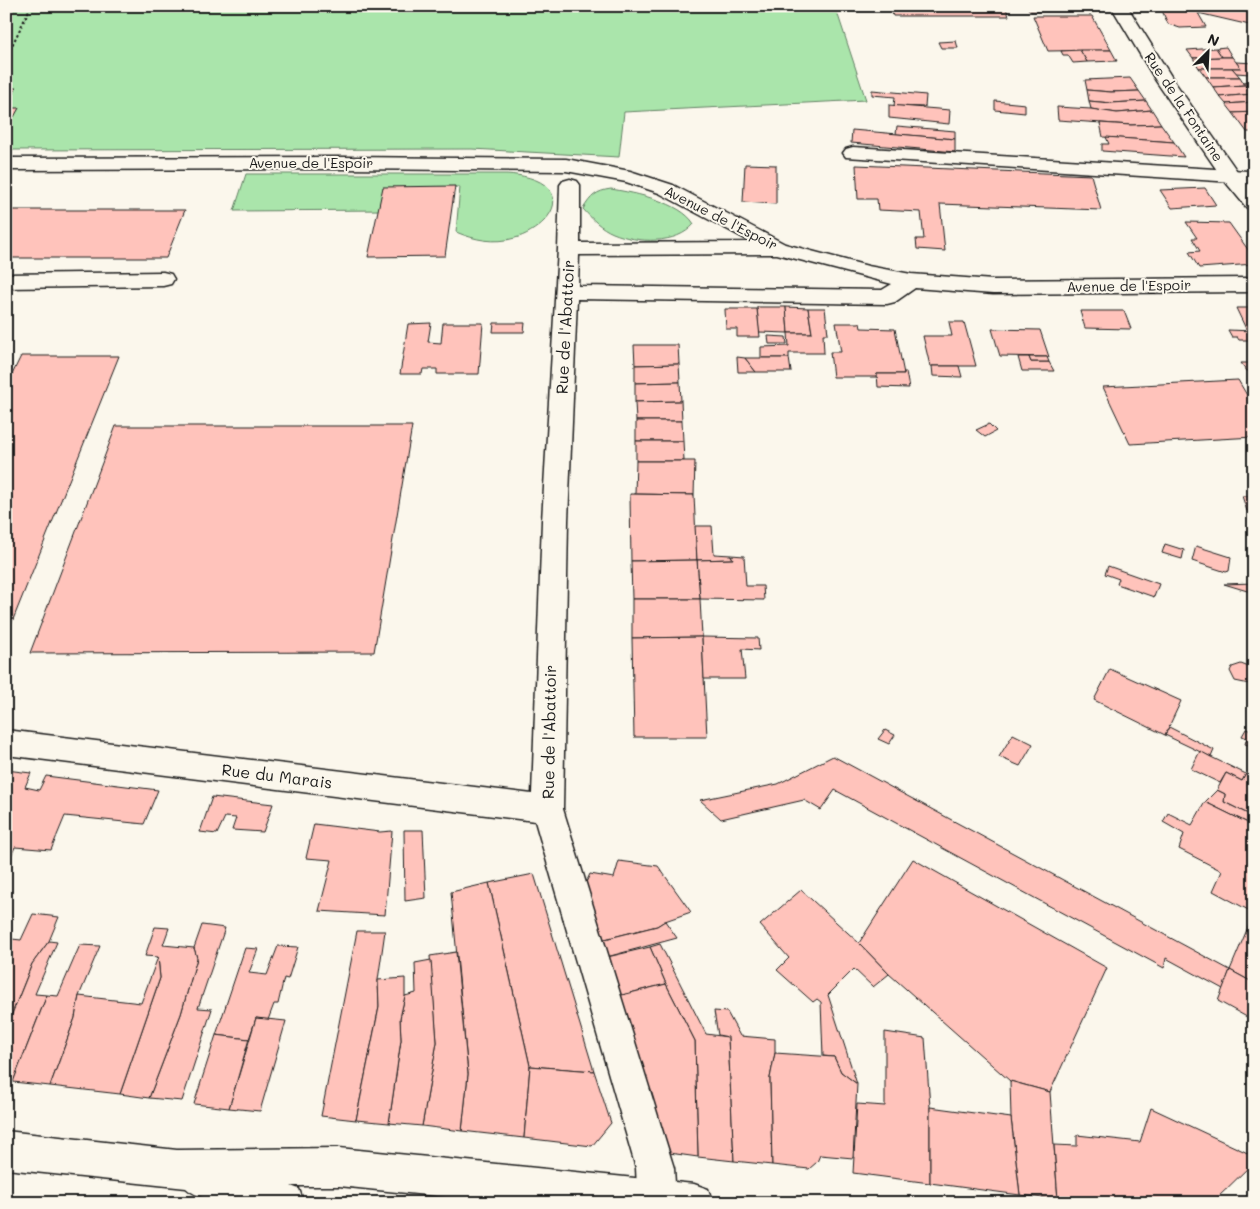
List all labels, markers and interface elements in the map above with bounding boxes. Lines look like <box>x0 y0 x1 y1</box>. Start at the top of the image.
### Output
north arrow <box>1182 28 1232 78</box>
text: N <box>1205 29 1222 51</box>
street label: Rue de la Fontaine <box>1141 48 1228 165</box>
street label: Avenue de l'Espoir <box>249 153 373 172</box>
street label: Avenue de l'Espoir <box>661 181 781 254</box>
street label: Rue de l'Abattoir <box>550 259 579 395</box>
street label: Avenue de l'Espoir <box>1067 275 1191 296</box>
street label: Rue de l'Abattoir <box>537 665 560 799</box>
street label: Rue du Marais <box>220 758 334 793</box>

